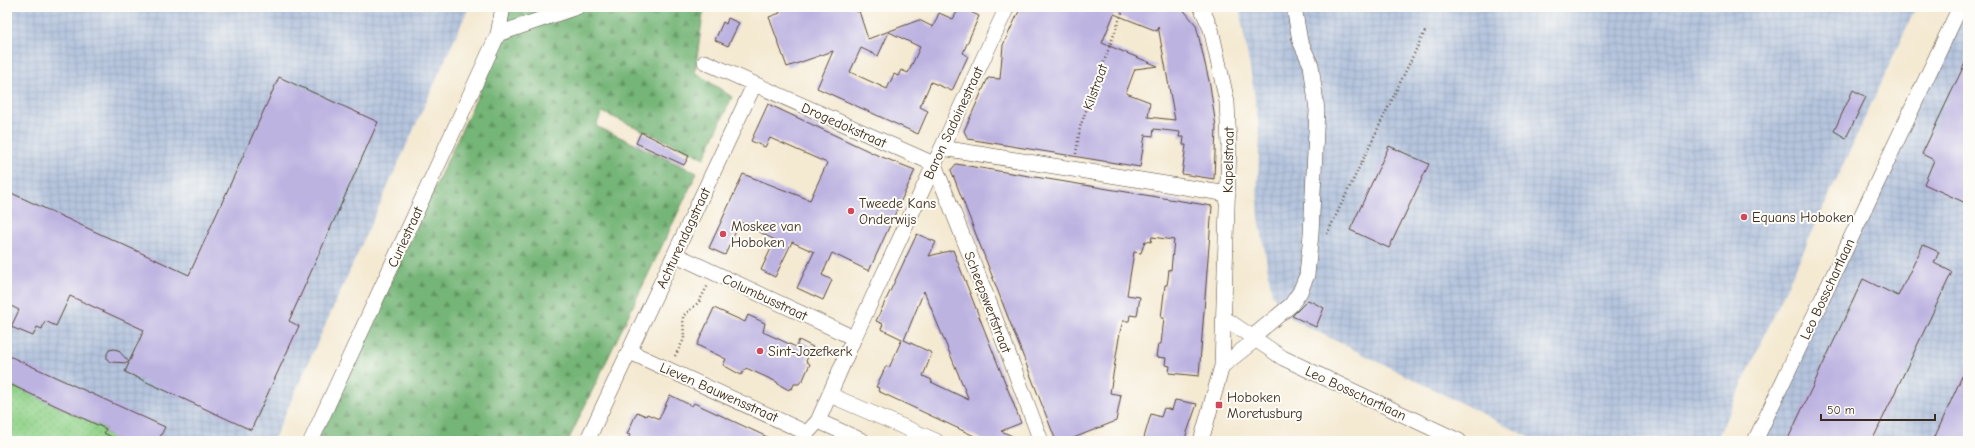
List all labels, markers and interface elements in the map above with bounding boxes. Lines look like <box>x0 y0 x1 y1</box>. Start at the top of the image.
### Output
street label: Kilstraat <box>1079 61 1112 112</box>
street label: Baron Sadoinestraat <box>920 63 987 182</box>
street label: Drogedokstraat <box>799 99 890 152</box>
street label: Kapelstraat <box>1219 126 1238 193</box>
street label: Achturendagstraat <box>653 184 715 291</box>
place label: Tweede Kans Onderwijs <box>859 195 936 228</box>
street label: Curiestraat <box>384 203 427 270</box>
marker: Tweede Kans Onderwijs <box>846 206 856 216</box>
place label: Equans Hoboken <box>1752 209 1854 226</box>
marker: Equans Hoboken <box>1739 212 1749 222</box>
place label: Moskee van Hoboken <box>731 218 802 251</box>
marker: Moskee van Hoboken <box>718 229 728 239</box>
street label: Leo Bosschartlaan <box>1797 236 1858 343</box>
street label: Scheepswerfstraat <box>960 249 1015 356</box>
street label: Columbusstraat <box>720 270 811 325</box>
place label: Sint-Jozefkerk <box>768 343 852 360</box>
marker: Sint-Jozefkerk <box>755 346 765 356</box>
street label: Lieven Bauwensstraat <box>657 359 781 427</box>
street label: Leo Bosschartlaan <box>1302 363 1409 424</box>
place label: Hoboken Moretusburg <box>1227 389 1303 422</box>
scale bar <box>1821 396 1935 422</box>
marker: Hoboken Moretusburg <box>1214 400 1224 410</box>
text: 50 m <box>1827 403 1855 417</box>

